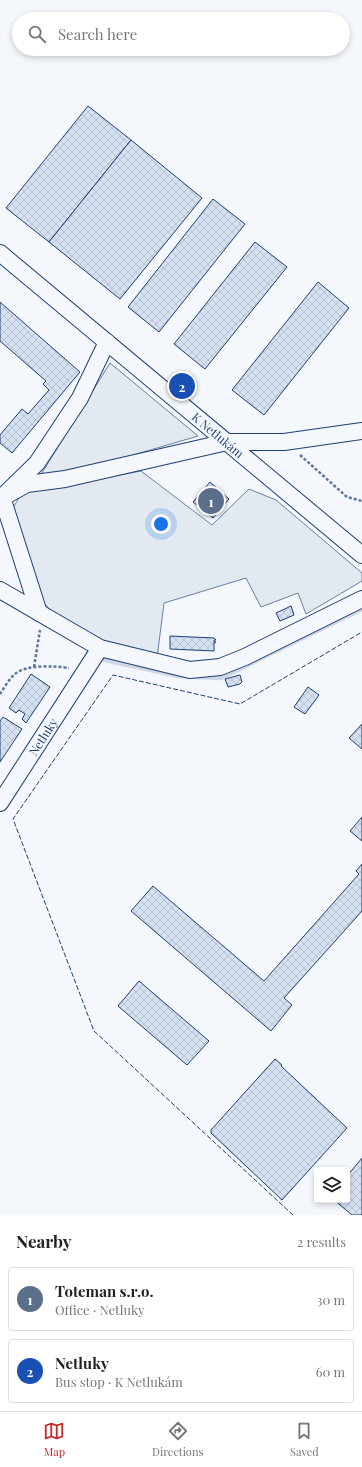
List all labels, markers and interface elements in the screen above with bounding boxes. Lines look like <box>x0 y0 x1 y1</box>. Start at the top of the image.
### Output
search box <box>12 12 350 56</box>
icon: search <box>26 23 48 45</box>
text: Search here <box>58 24 137 44</box>
pin: 2 <box>169 371 195 401</box>
street label: K Netlukám <box>189 409 248 461</box>
pin: 1 <box>198 486 224 516</box>
your location <box>151 514 171 534</box>
street label: Netluky <box>25 715 61 758</box>
map controls <box>314 1167 350 1203</box>
button: layers <box>314 1167 350 1203</box>
text: Nearby <box>16 1230 71 1252</box>
text: 2 results <box>297 1233 346 1250</box>
text: Toteman s.r.o. <box>55 1281 154 1301</box>
text: 1 <box>28 1291 32 1308</box>
text: 30 m <box>317 1291 345 1308</box>
text: Office · Netluky <box>55 1301 145 1318</box>
text: Netluky <box>55 1353 109 1373</box>
text: 2 <box>27 1363 33 1380</box>
text: 60 m <box>316 1363 345 1380</box>
text: Bus stop · K Netlukám <box>55 1373 183 1390</box>
tab: Map <box>43 1420 65 1459</box>
tab: Directions <box>152 1420 203 1459</box>
tab: Saved <box>290 1420 319 1459</box>

